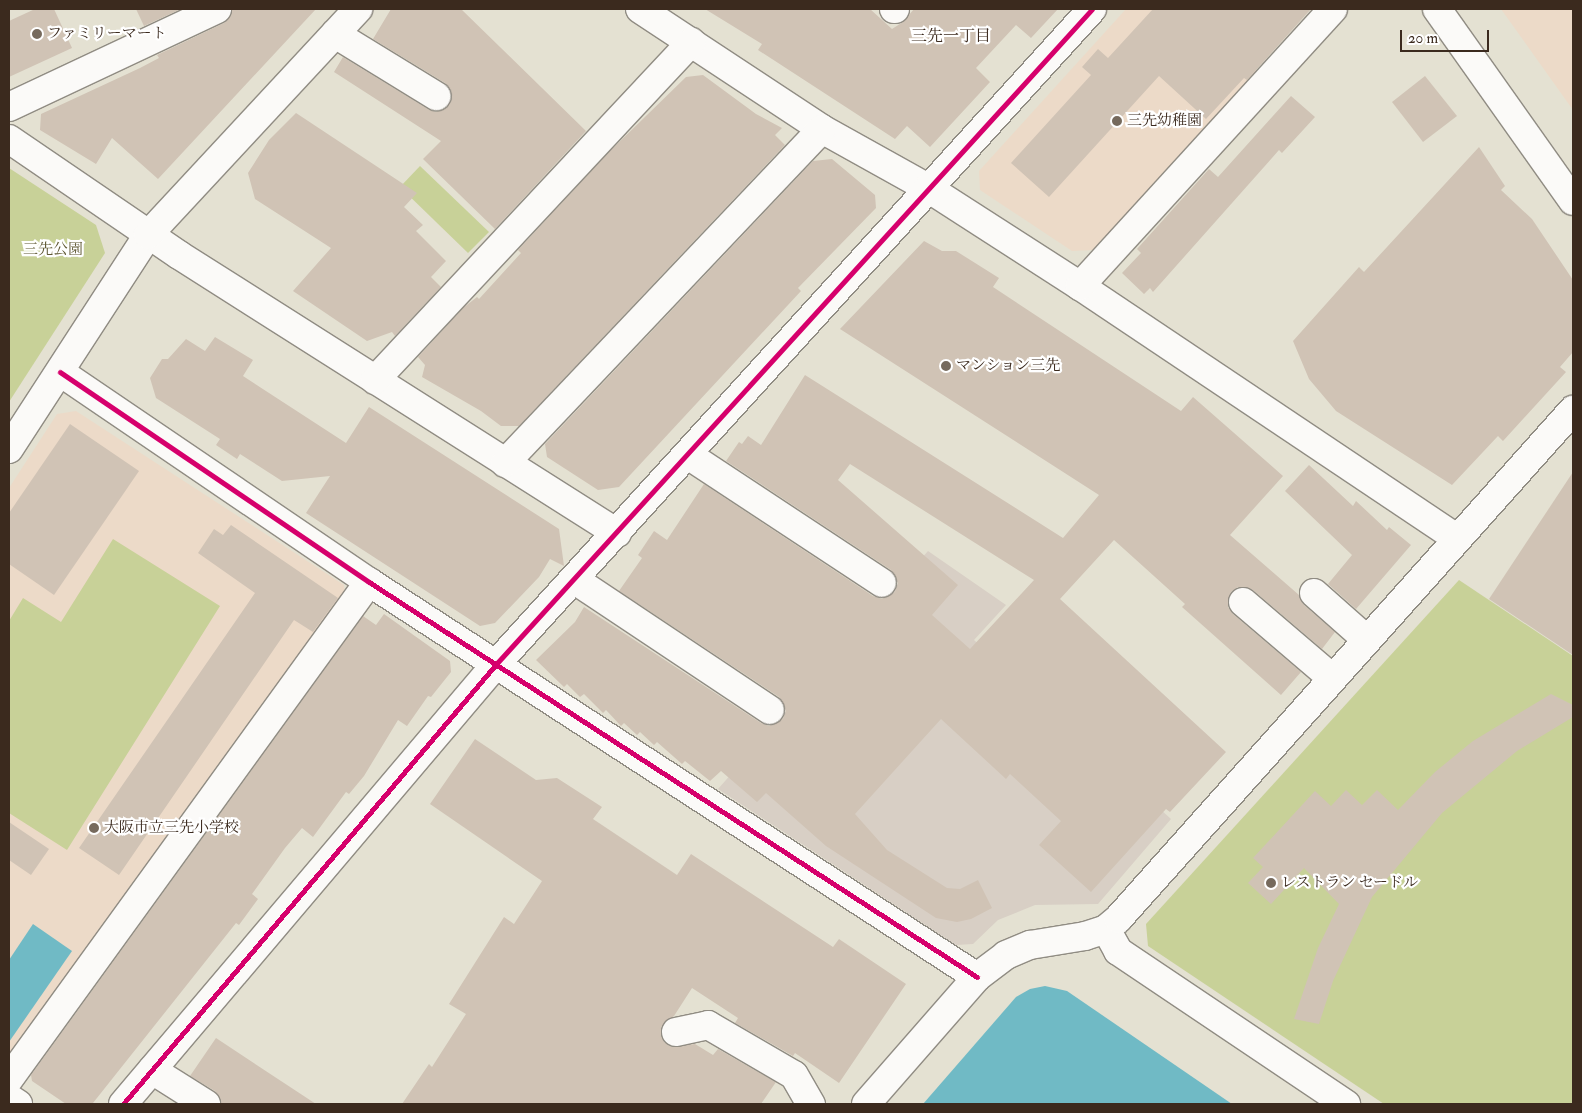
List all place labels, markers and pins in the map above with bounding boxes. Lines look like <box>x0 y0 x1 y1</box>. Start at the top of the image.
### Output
place label: ファミリーマート <box>47 25 167 43</box>
marker: ファミリーマート <box>31 28 43 40</box>
place label: 三先幼稚園 <box>1127 112 1202 130</box>
marker: 三先幼稚園 <box>1111 115 1123 127</box>
place label: マンション三先 <box>956 357 1061 375</box>
marker: マンション三先 <box>940 360 952 372</box>
place label: 大阪市立三先小学校 <box>104 819 239 837</box>
marker: 大阪市立三先小学校 <box>88 822 100 834</box>
place label: レストラン セードル <box>1281 874 1419 892</box>
marker: レストラン セードル <box>1265 877 1277 889</box>

